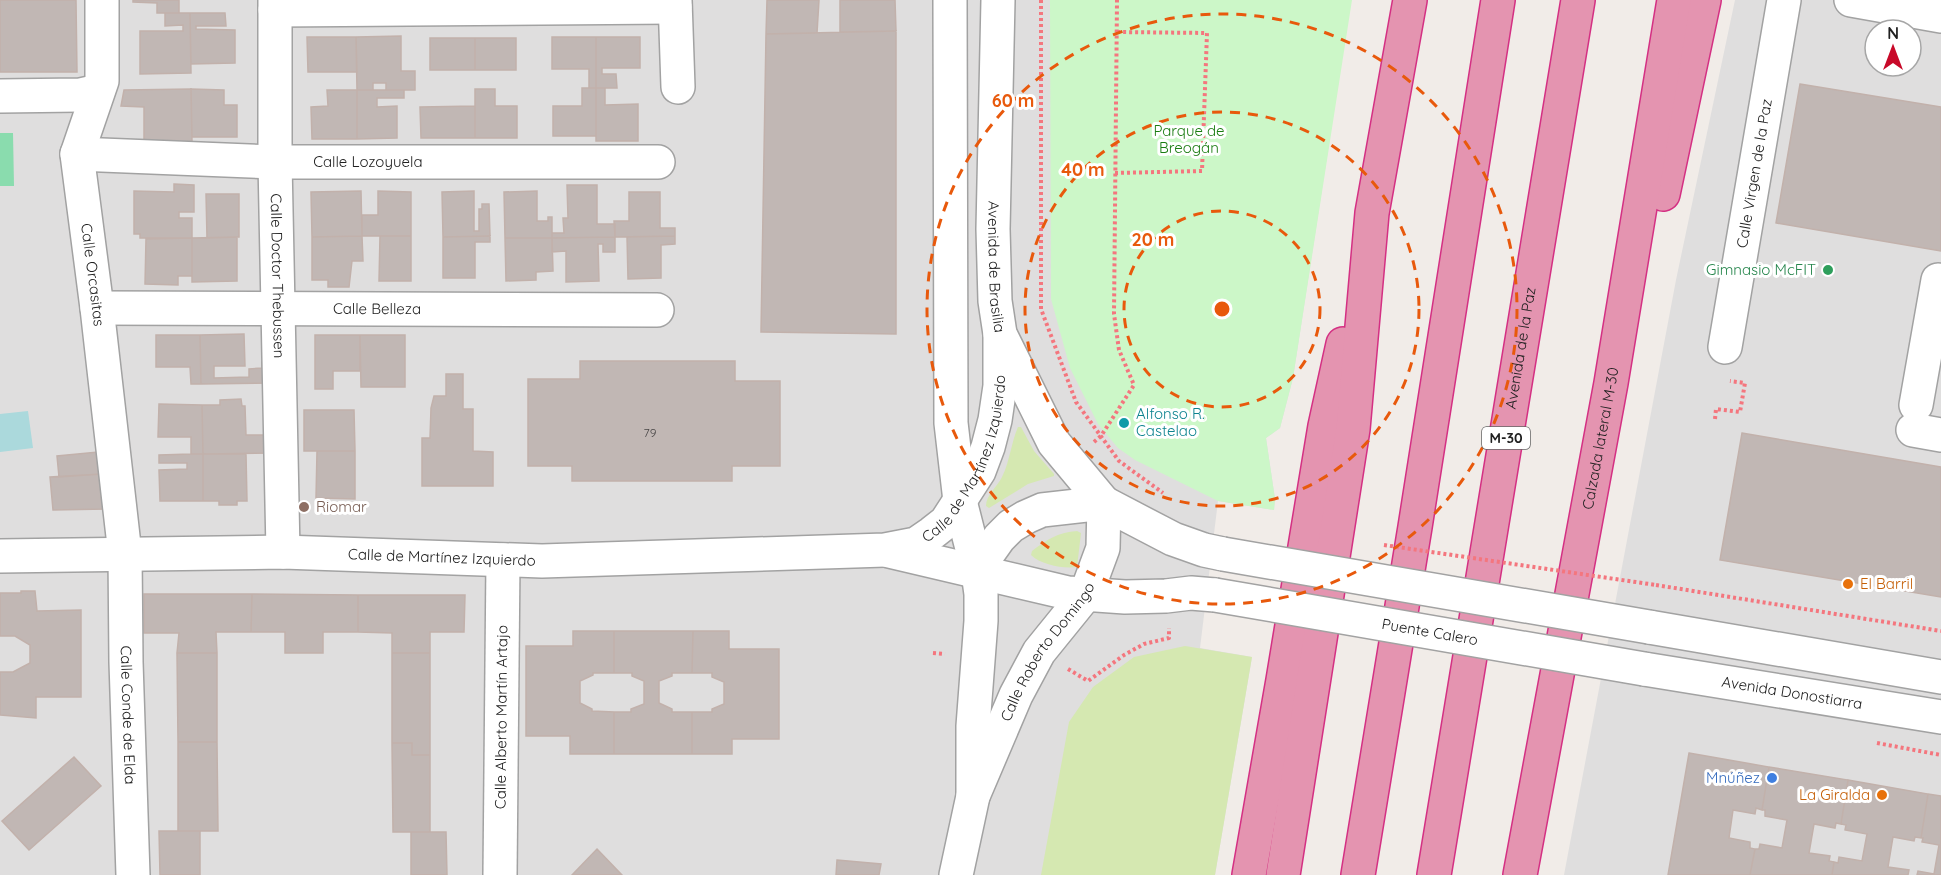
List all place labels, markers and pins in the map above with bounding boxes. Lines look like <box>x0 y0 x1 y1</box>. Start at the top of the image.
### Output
place label: Gimnasio McFIT <box>1706 260 1816 279</box>
marker: Gimnasio McFIT <box>1821 263 1835 277</box>
centre of rings <box>1212 299 1232 319</box>
place label: Alfonso R. Castelao <box>1136 404 1205 440</box>
marker: Alfonso R. Castelao <box>1117 416 1131 430</box>
place label: Riomar <box>316 497 367 516</box>
marker: Riomar <box>297 500 311 514</box>
place label: El Barril <box>1860 574 1913 593</box>
marker: El Barril <box>1841 577 1855 591</box>
place label: Mnúñez <box>1706 768 1760 787</box>
marker: Mnúñez <box>1765 771 1779 785</box>
place label: La Giralda <box>1799 785 1870 804</box>
marker: La Giralda <box>1875 788 1889 802</box>

